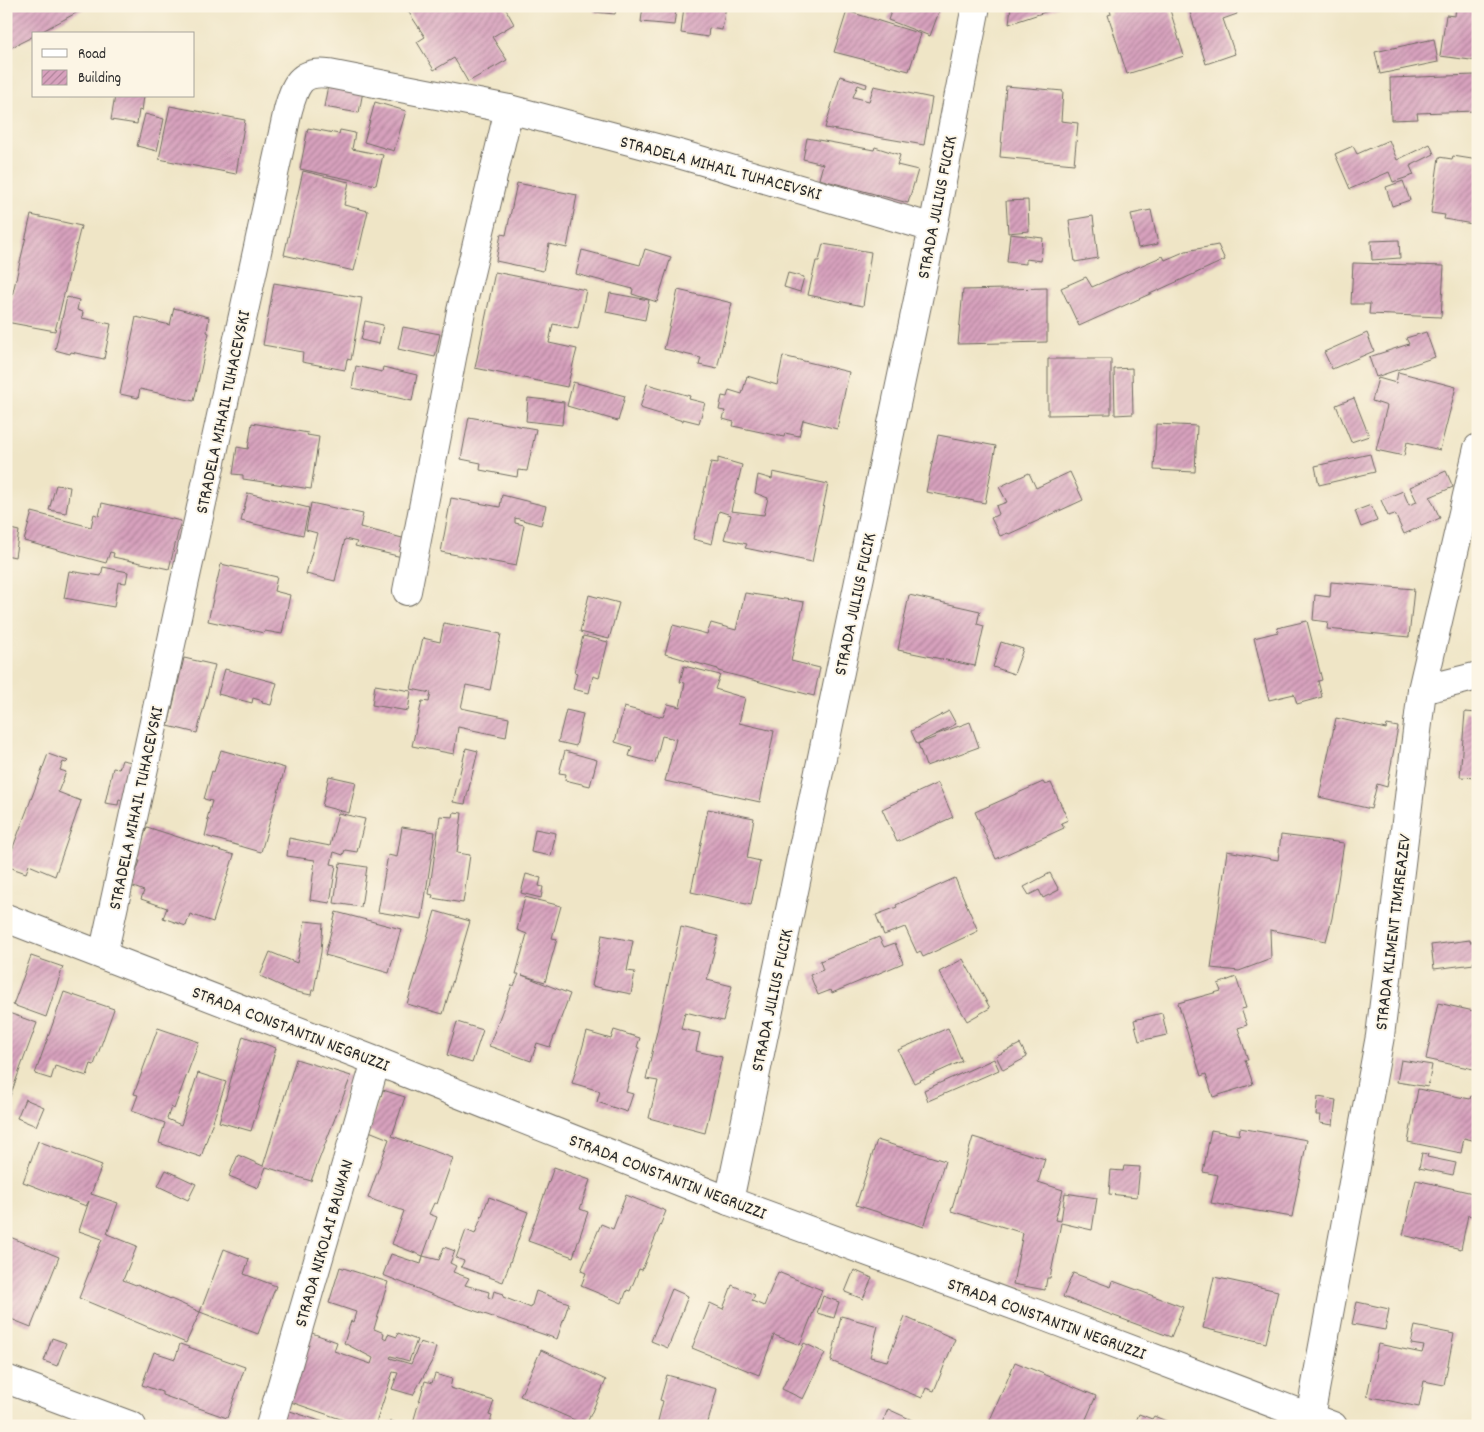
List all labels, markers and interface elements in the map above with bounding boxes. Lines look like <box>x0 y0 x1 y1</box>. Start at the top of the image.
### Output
legend <box>32 32 195 98</box>
text: Road <box>78 44 106 66</box>
text: Building <box>78 68 121 90</box>
street label: STRADELA MIHAIL TUHACEVSKI <box>617 131 824 208</box>
street label: STRADA JULIUS FUCIK <box>912 134 965 281</box>
street label: STRADELA MIHAIL TUHACEVSKI <box>191 308 258 516</box>
street label: STRADA JULIUS FUCIK <box>829 531 884 678</box>
street label: STRADELA MIHAIL TUHACEVSKI <box>104 704 171 912</box>
street label: STRADA KLIMENT TIMIREAZEV <box>1370 832 1419 1032</box>
street label: STRADA JULIUS FUCIK <box>746 927 801 1074</box>
street label: STRADA CONSTANTIN NEGRUZZI <box>188 981 393 1080</box>
street label: STRADA CONSTANTIN NEGRUZZI <box>565 1129 770 1228</box>
street label: STRADA NIKOLAI BAUMAN <box>290 1157 361 1330</box>
street label: STRADA CONSTANTIN NEGRUZZI <box>943 1273 1149 1368</box>

